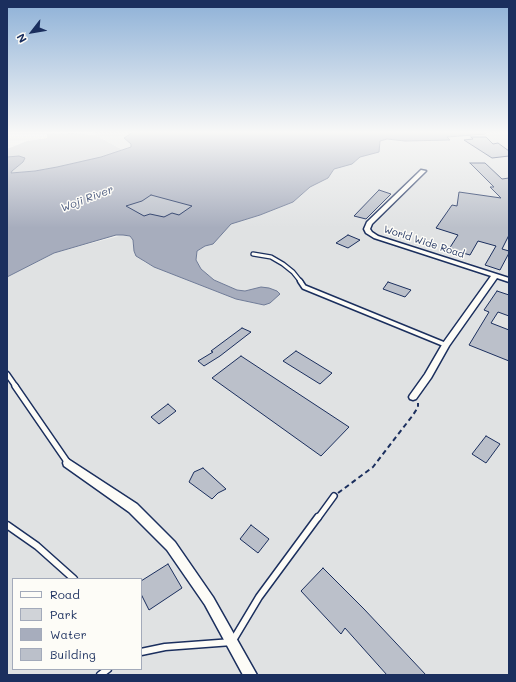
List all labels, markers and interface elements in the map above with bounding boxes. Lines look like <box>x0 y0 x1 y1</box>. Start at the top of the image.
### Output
north arrow <box>12 12 52 52</box>
text: N <box>13 31 30 46</box>
water label: Woji River <box>59 183 115 215</box>
street label: World Wide Road <box>382 223 466 261</box>
legend <box>12 578 142 670</box>
text: Road <box>50 586 80 602</box>
text: Park <box>50 606 77 622</box>
text: Water <box>50 626 87 642</box>
text: Building <box>50 646 96 662</box>

